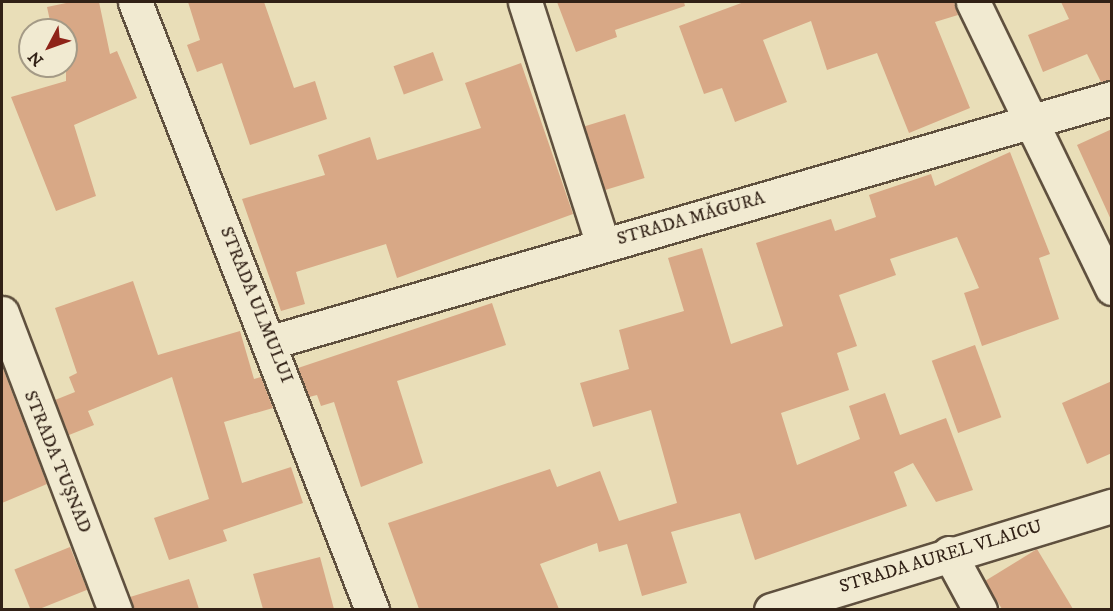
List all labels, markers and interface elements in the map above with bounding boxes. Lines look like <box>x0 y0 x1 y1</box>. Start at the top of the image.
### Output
north arrow <box>18 18 78 78</box>
text: N <box>24 47 48 70</box>
street label: STRADA MĂGURA <box>615 188 767 250</box>
street label: STRADA ULMULUI <box>215 224 297 386</box>
street label: STRADA TUȘNAD <box>19 388 95 536</box>
street label: STRADA AUREL VLAICU <box>837 516 1045 598</box>

